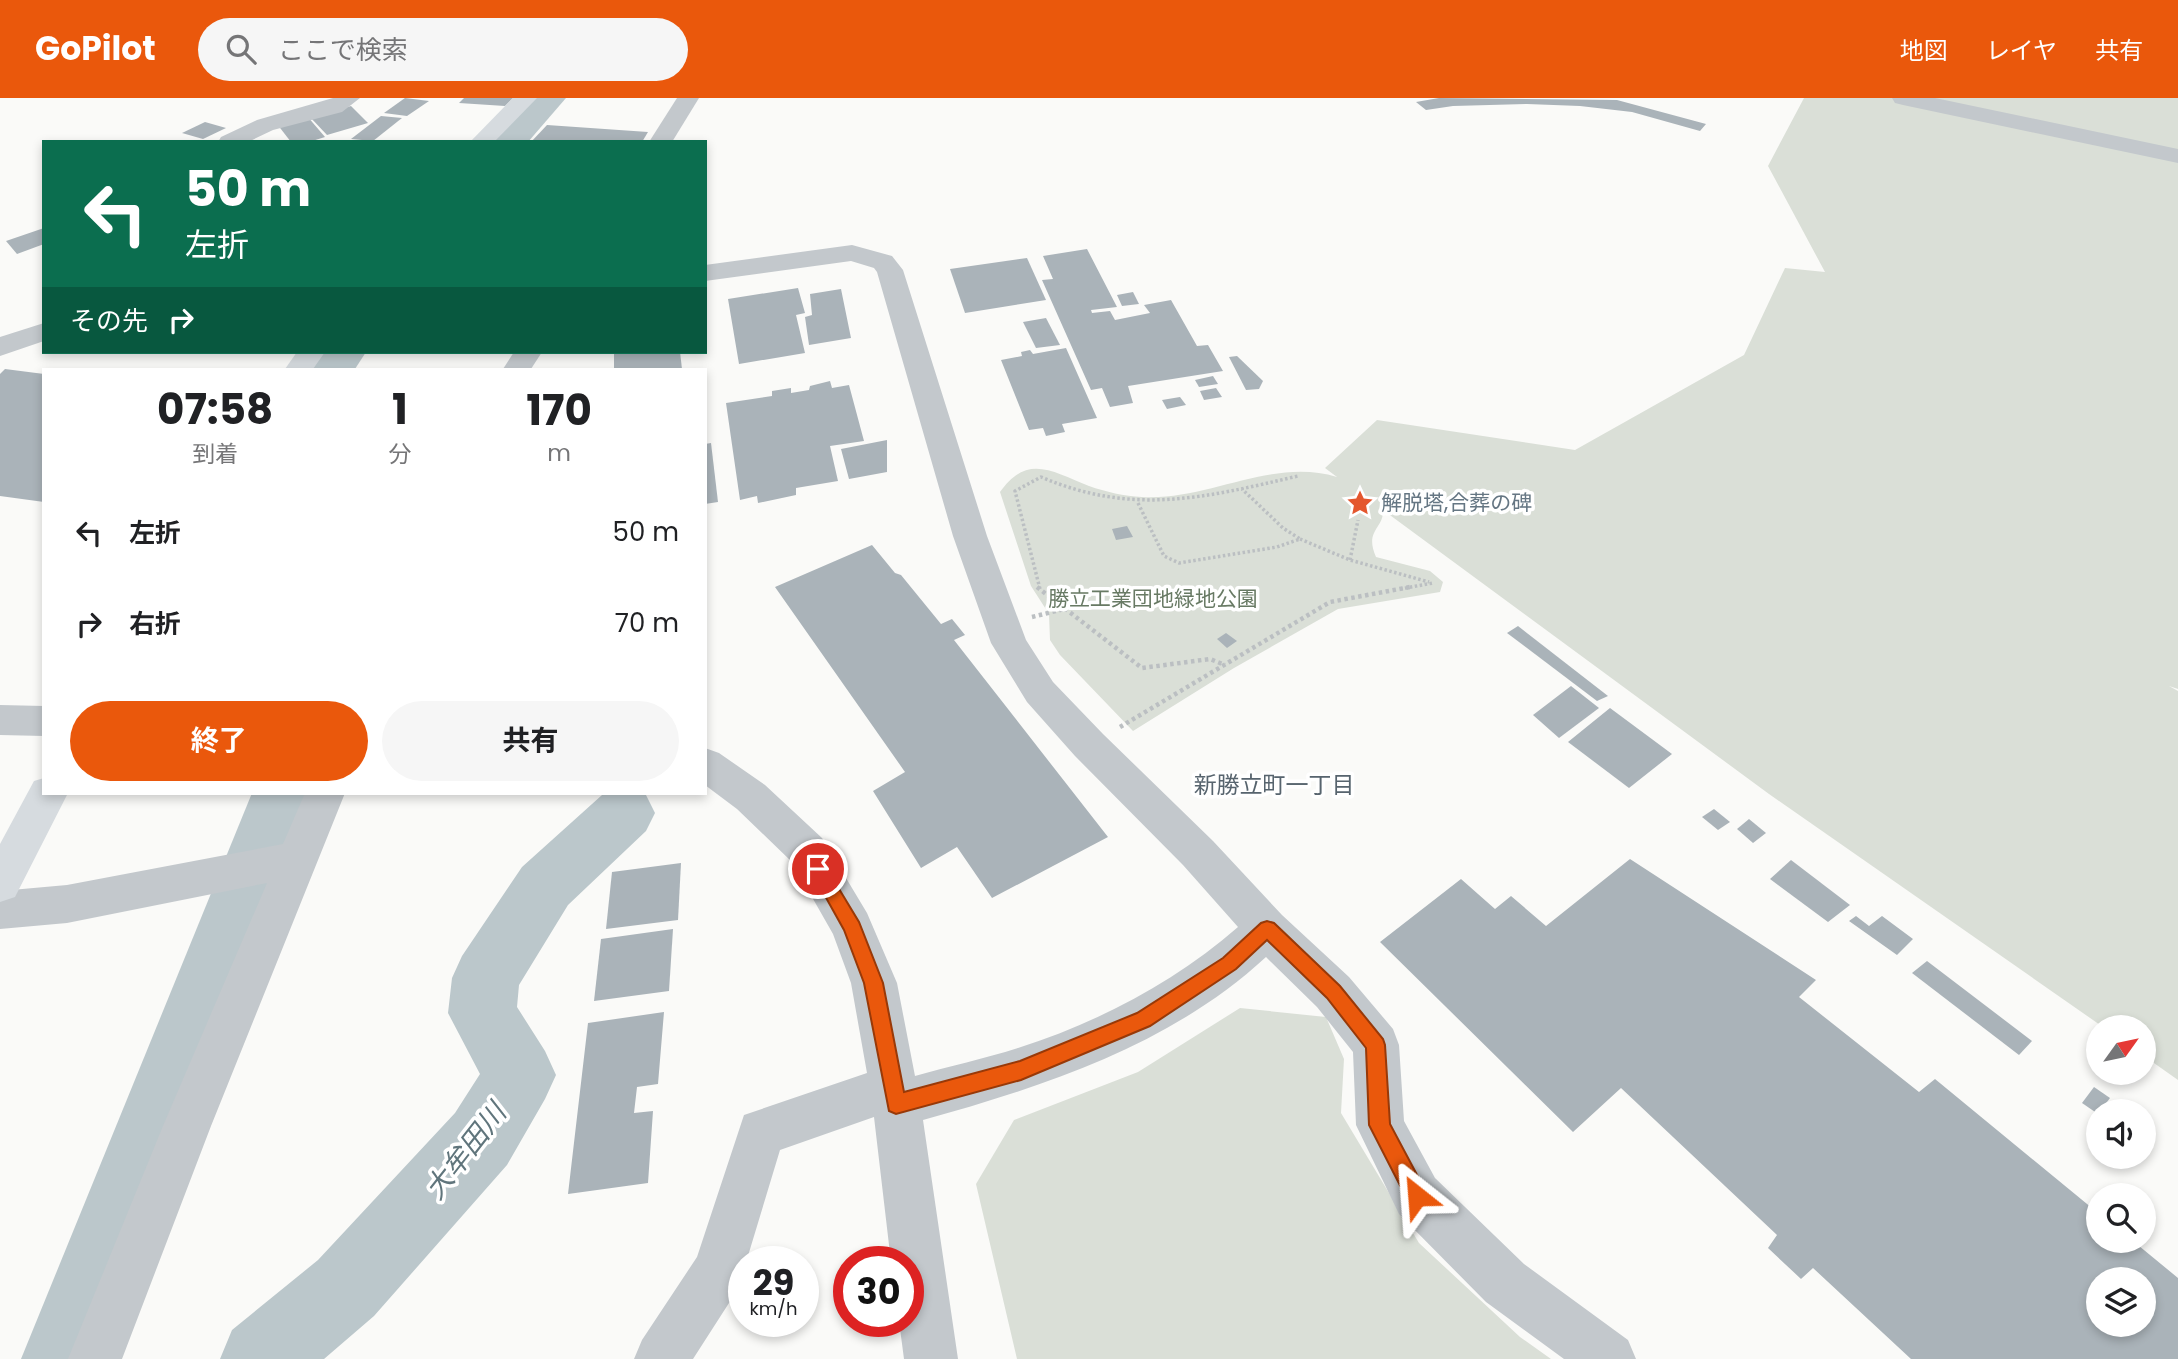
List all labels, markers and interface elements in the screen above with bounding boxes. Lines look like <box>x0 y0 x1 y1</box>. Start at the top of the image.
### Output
search box <box>198 18 688 81</box>
text: GoPilot <box>35 25 156 72</box>
icon: search <box>222 30 260 68</box>
text: ここで検索 <box>278 32 408 68</box>
text: 地図 <box>1900 34 1948 67</box>
text: レイヤ <box>1986 34 2057 67</box>
text: 共有 <box>2095 34 2143 67</box>
text: 50 m <box>185 155 311 223</box>
icon: left <box>70 168 161 259</box>
text: 左折 <box>185 222 249 267</box>
icon: right <box>162 301 200 339</box>
text: その先 <box>70 303 148 339</box>
text: 07:58 <box>157 380 273 439</box>
text: 1 <box>392 380 408 439</box>
text: 170 <box>526 381 592 440</box>
text: m <box>547 437 571 469</box>
text: 到着 <box>192 438 238 470</box>
text: 分 <box>388 438 411 470</box>
place icon: 解脱塔,合葬の碑 <box>1345 488 1375 518</box>
place label: 解脱塔,合葬の碑 <box>1381 488 1532 517</box>
icon: left <box>70 514 108 552</box>
text: 50 m <box>613 514 679 550</box>
text: 左折 <box>129 515 181 551</box>
park label: 勝立工業団地緑地公園 <box>1048 584 1258 613</box>
icon: right <box>70 605 108 643</box>
text: 70 m <box>615 605 679 641</box>
text: 右折 <box>129 606 181 642</box>
button: 終了 <box>70 701 368 781</box>
button: 共有 <box>382 701 679 781</box>
district label: 新勝立町一丁目 <box>1194 769 1355 801</box>
pin <box>788 839 848 899</box>
icon: arrive <box>799 850 837 888</box>
north arrow <box>2086 1015 2156 1085</box>
map controls <box>2086 1015 2156 1337</box>
water label: 大牟田川 <box>416 1093 517 1207</box>
button: sound <box>2086 1099 2156 1169</box>
position arrow <box>1380 1159 1454 1233</box>
button: search <box>2086 1183 2156 1253</box>
speed limit sign: 30 <box>833 1246 924 1337</box>
text: 29 <box>753 1258 794 1307</box>
button: layers <box>2086 1267 2156 1337</box>
text: km/h <box>750 1296 797 1321</box>

